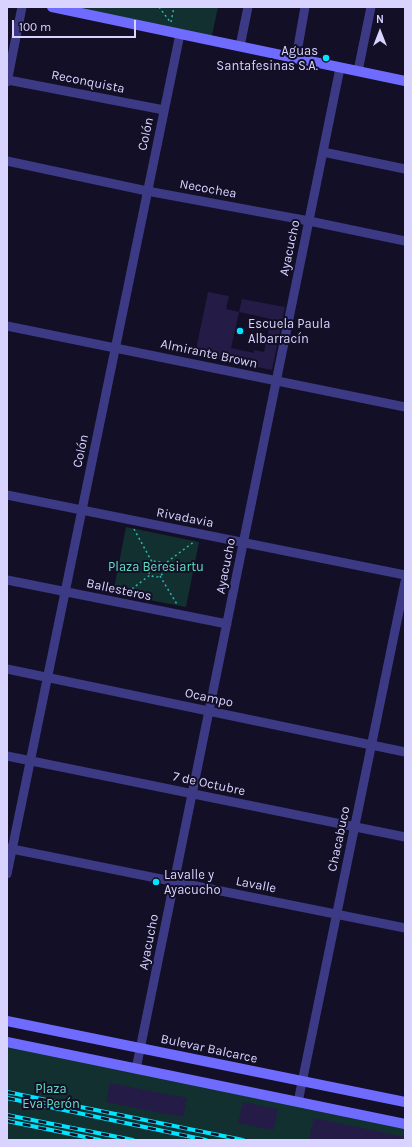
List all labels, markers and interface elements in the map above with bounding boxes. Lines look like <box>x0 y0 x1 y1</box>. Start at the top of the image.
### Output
scale bar <box>14 12 138 38</box>
north arrow <box>360 12 400 52</box>
text: N <box>376 13 384 26</box>
text: 100 m <box>19 20 51 34</box>
place label: Aguas Santafesinas S.A. <box>216 43 318 74</box>
marker: Aguas Santafesinas S.A. <box>321 53 331 63</box>
street label: Reconquista <box>50 67 126 97</box>
street label: Colón <box>135 116 157 152</box>
street label: Necochea <box>178 176 238 202</box>
street label: Ayacucho <box>276 219 304 277</box>
place label: Escuela Paula Albarracín <box>248 316 330 347</box>
marker: Escuela Paula Albarracín <box>235 326 245 336</box>
street label: Almirante Brown <box>159 336 259 372</box>
street label: Colón <box>70 433 92 469</box>
street label: Rivadavia <box>155 505 215 531</box>
street label: Ayacucho <box>213 537 239 595</box>
park label: Plaza Beresiartu <box>108 559 204 575</box>
street label: Ballesteros <box>85 575 153 605</box>
street label: Ocampo <box>183 685 235 711</box>
street label: 7 de Octubre <box>171 769 247 799</box>
street label: Chacabuco <box>324 805 354 873</box>
place label: Lavalle y Ayacucho <box>164 867 221 898</box>
street label: Lavalle <box>234 873 278 897</box>
marker: Lavalle y Ayacucho <box>151 877 161 887</box>
street label: Ayacucho <box>136 913 162 971</box>
street label: Bulevar Balcarce <box>159 1031 259 1067</box>
park label: Plaza Eva Perón <box>22 1081 80 1112</box>

